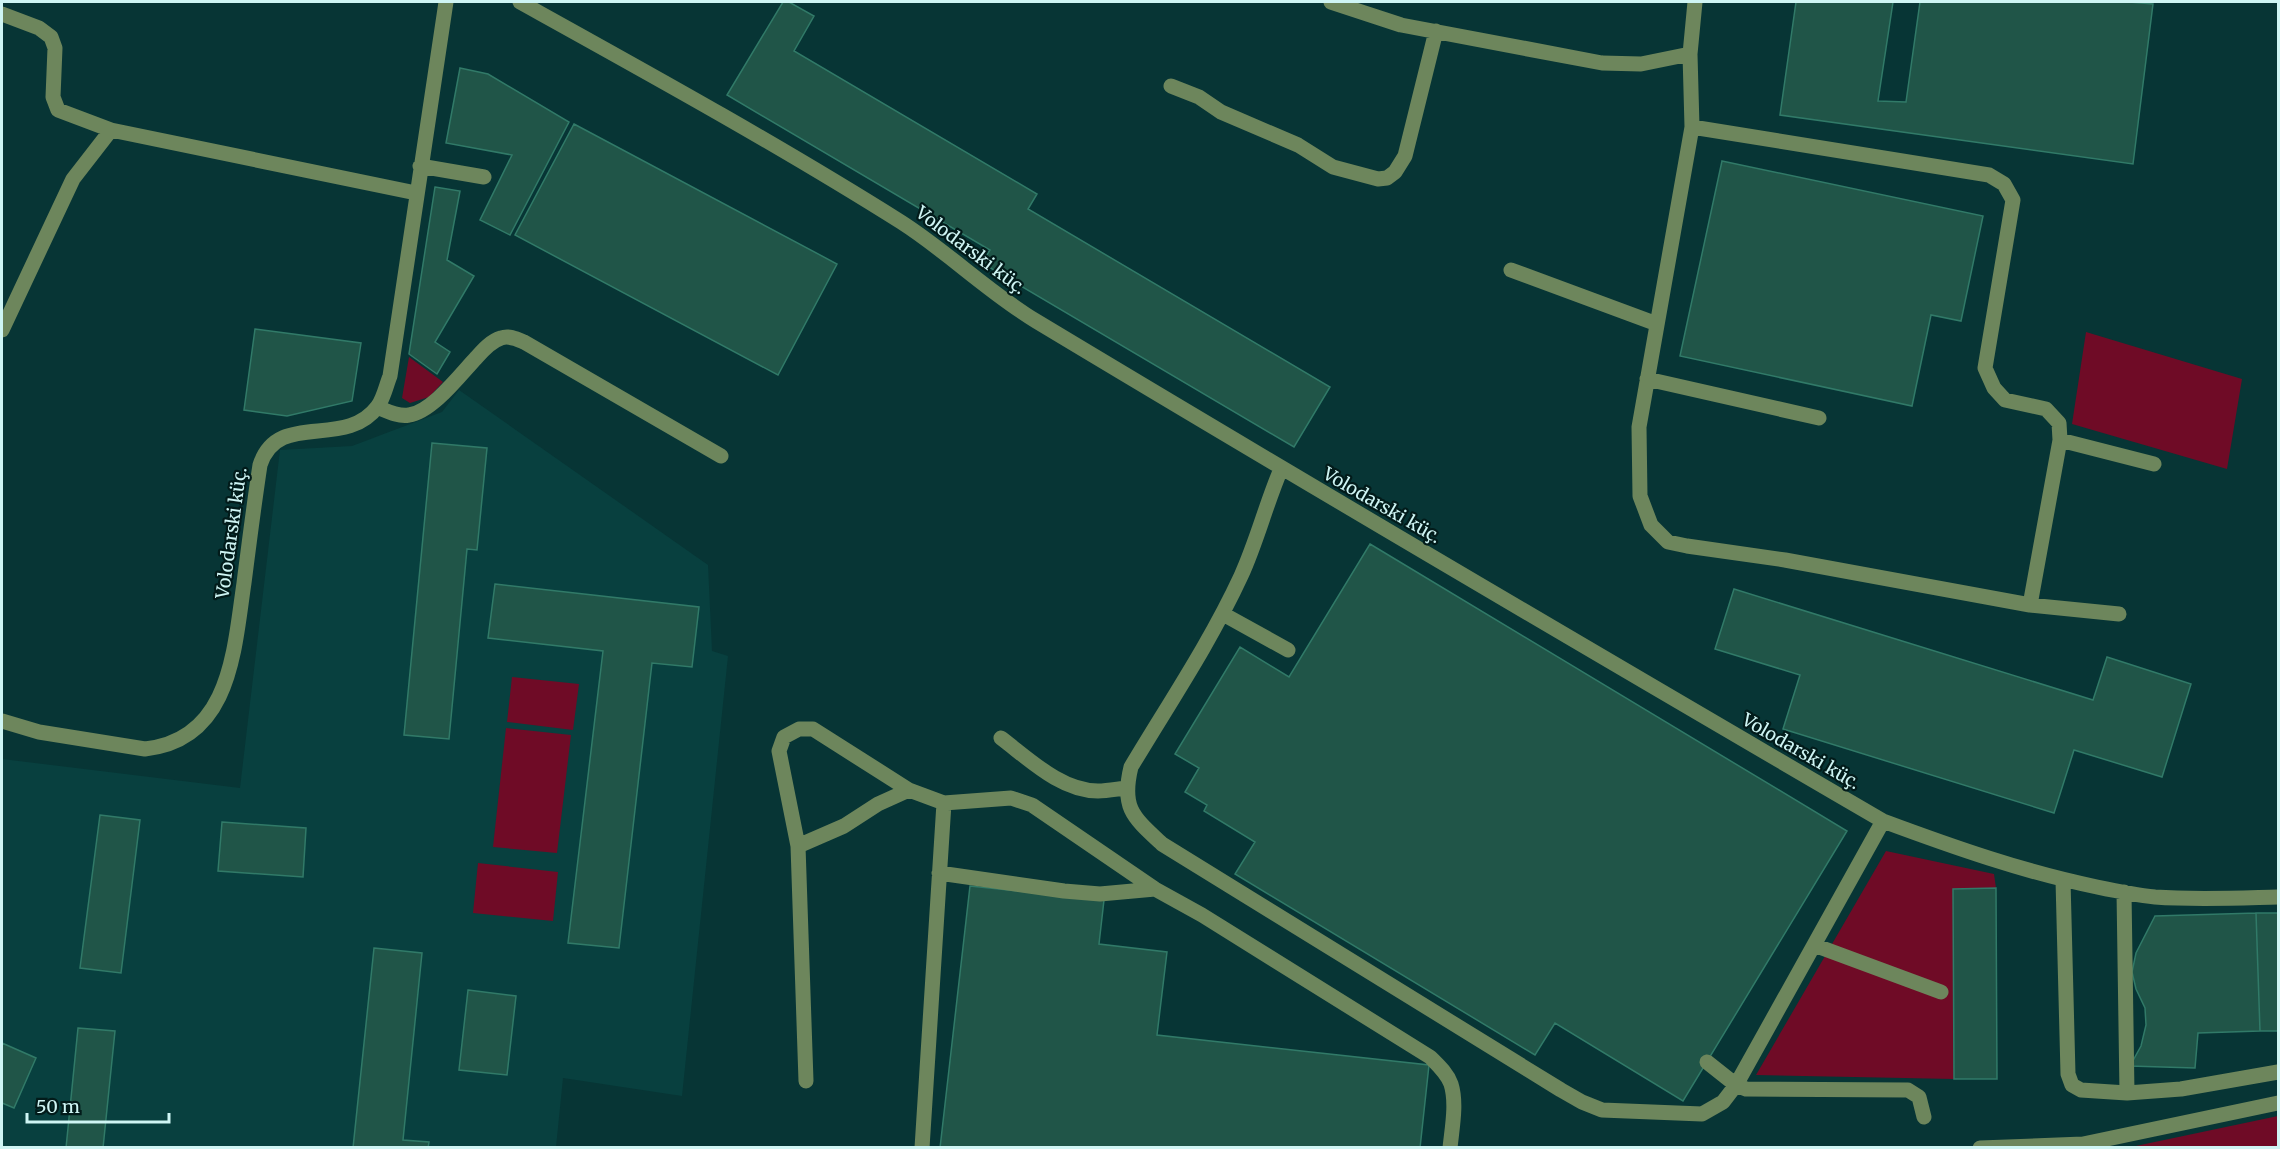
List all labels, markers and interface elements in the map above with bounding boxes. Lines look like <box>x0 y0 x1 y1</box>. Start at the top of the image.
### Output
street label: Volodarski küç. <box>910 200 1031 299</box>
street label: Volodarski küç. <box>1318 461 1445 548</box>
street label: Volodarski küç. <box>210 466 252 601</box>
street label: Volodarski küç. <box>1737 707 1864 794</box>
scale bar <box>27 1086 170 1124</box>
text: 50 m <box>36 1095 80 1118</box>

